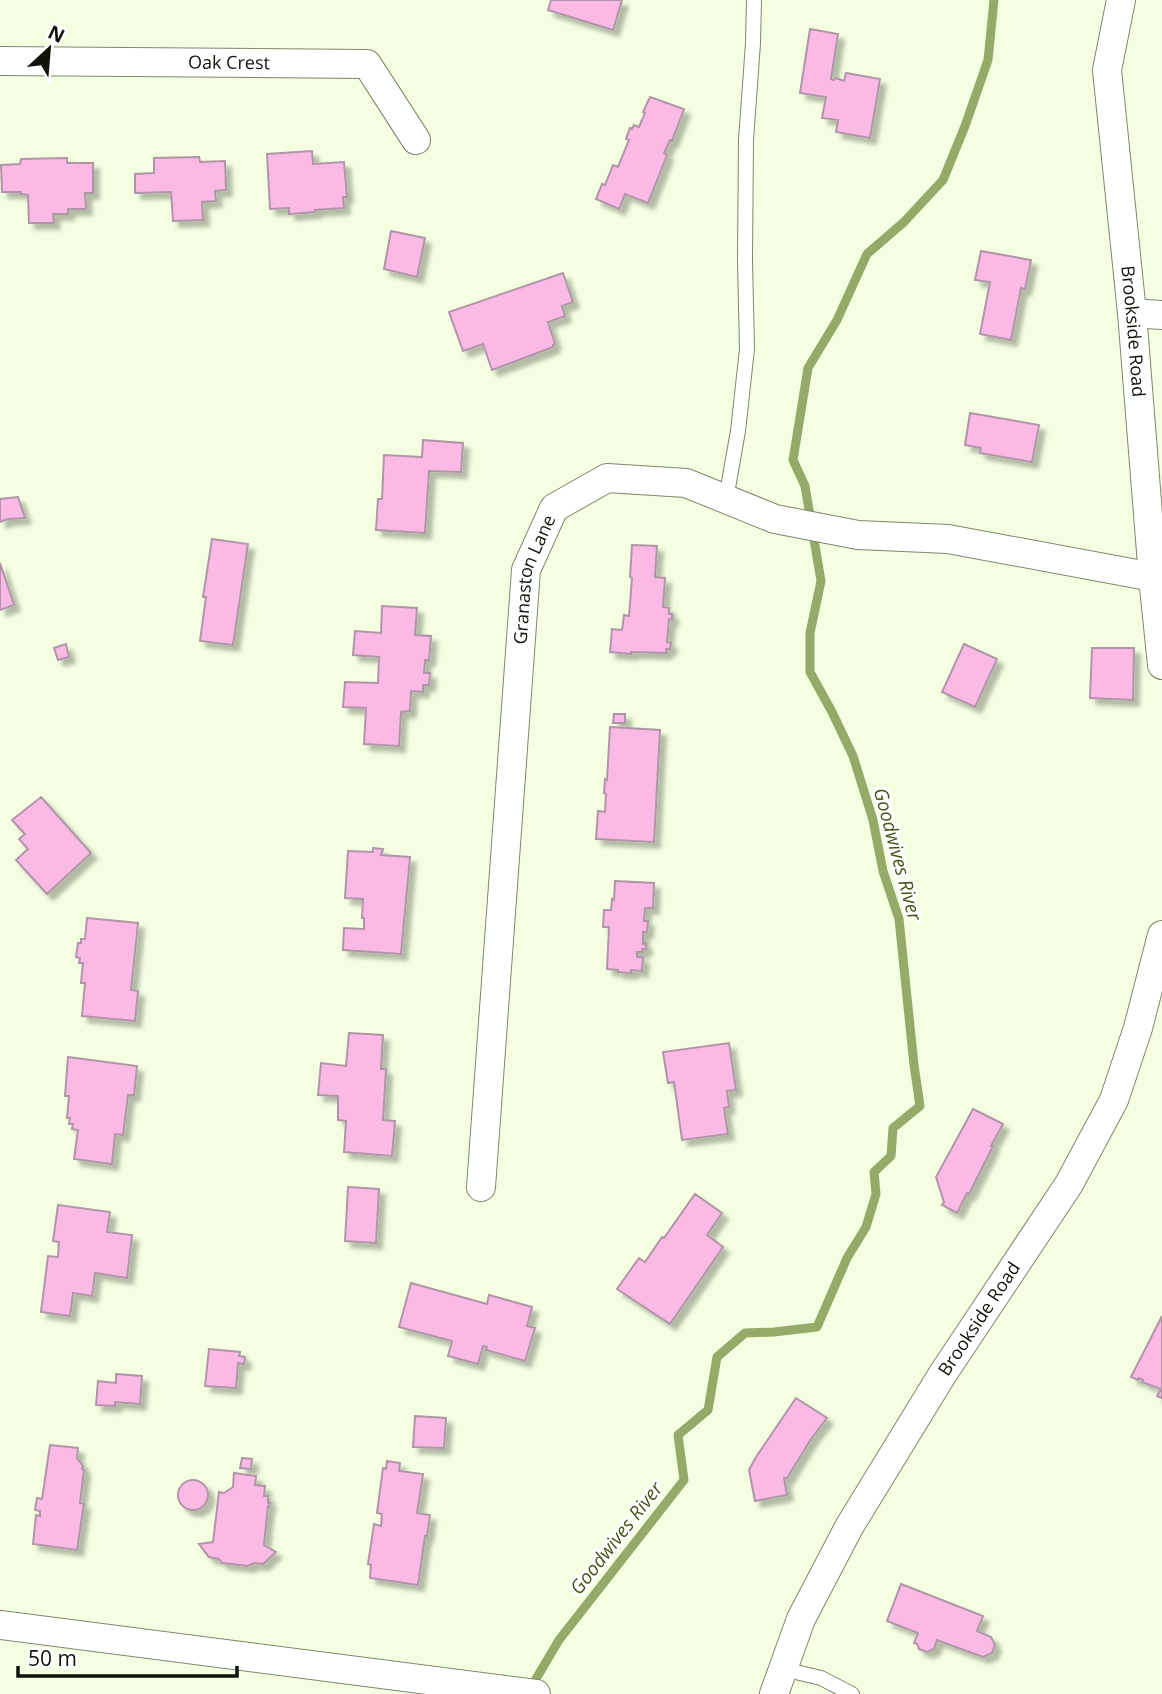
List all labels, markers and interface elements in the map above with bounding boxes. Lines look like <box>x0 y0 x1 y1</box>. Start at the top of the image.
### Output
north arrow <box>14 14 84 84</box>
text: N <box>44 19 69 49</box>
street label: Oak Crest <box>188 50 270 74</box>
street label: Brookside Road <box>1116 264 1152 398</box>
street label: Granaston Lane <box>508 511 560 645</box>
water label: Goodwives River <box>868 785 929 925</box>
street label: Brookside Road <box>932 1257 1025 1380</box>
water label: Goodwives River <box>564 1475 669 1600</box>
scale bar <box>18 1634 236 1678</box>
text: 50 m <box>28 1644 77 1672</box>

